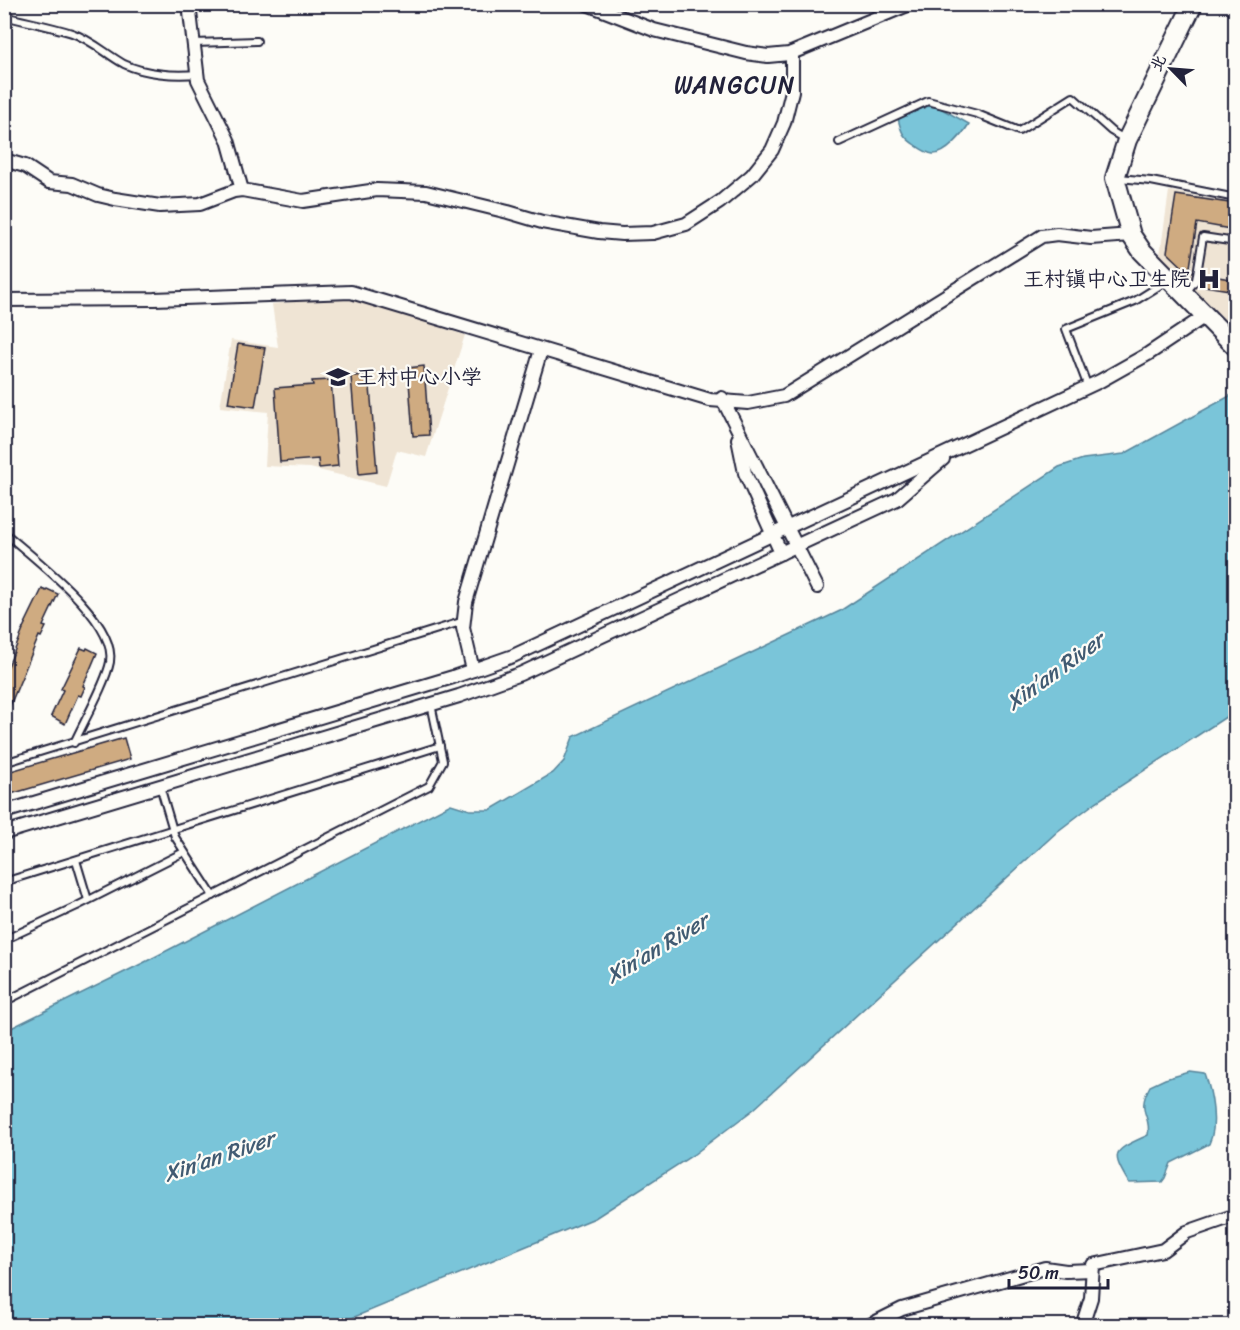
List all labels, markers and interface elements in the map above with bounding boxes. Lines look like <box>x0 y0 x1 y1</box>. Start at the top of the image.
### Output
north arrow <box>1141 39 1201 99</box>
text: 北 <box>1141 49 1174 76</box>
district label: WANGCUN <box>674 64 796 106</box>
place label: 王村镇中心卫生院 <box>1023 260 1191 298</box>
hospital icon: 王村镇中心卫生院 <box>1196 266 1222 292</box>
place label: 王村中心小学 <box>356 358 482 396</box>
school or university icon: 王村中心小学 <box>325 364 351 390</box>
water label: Xin’an River <box>997 619 1116 721</box>
water label: Xin’an River <box>597 900 719 995</box>
water label: Xin’an River <box>158 1118 283 1193</box>
scale bar <box>1009 1252 1108 1290</box>
text: 50 m <box>1018 1257 1059 1289</box>

